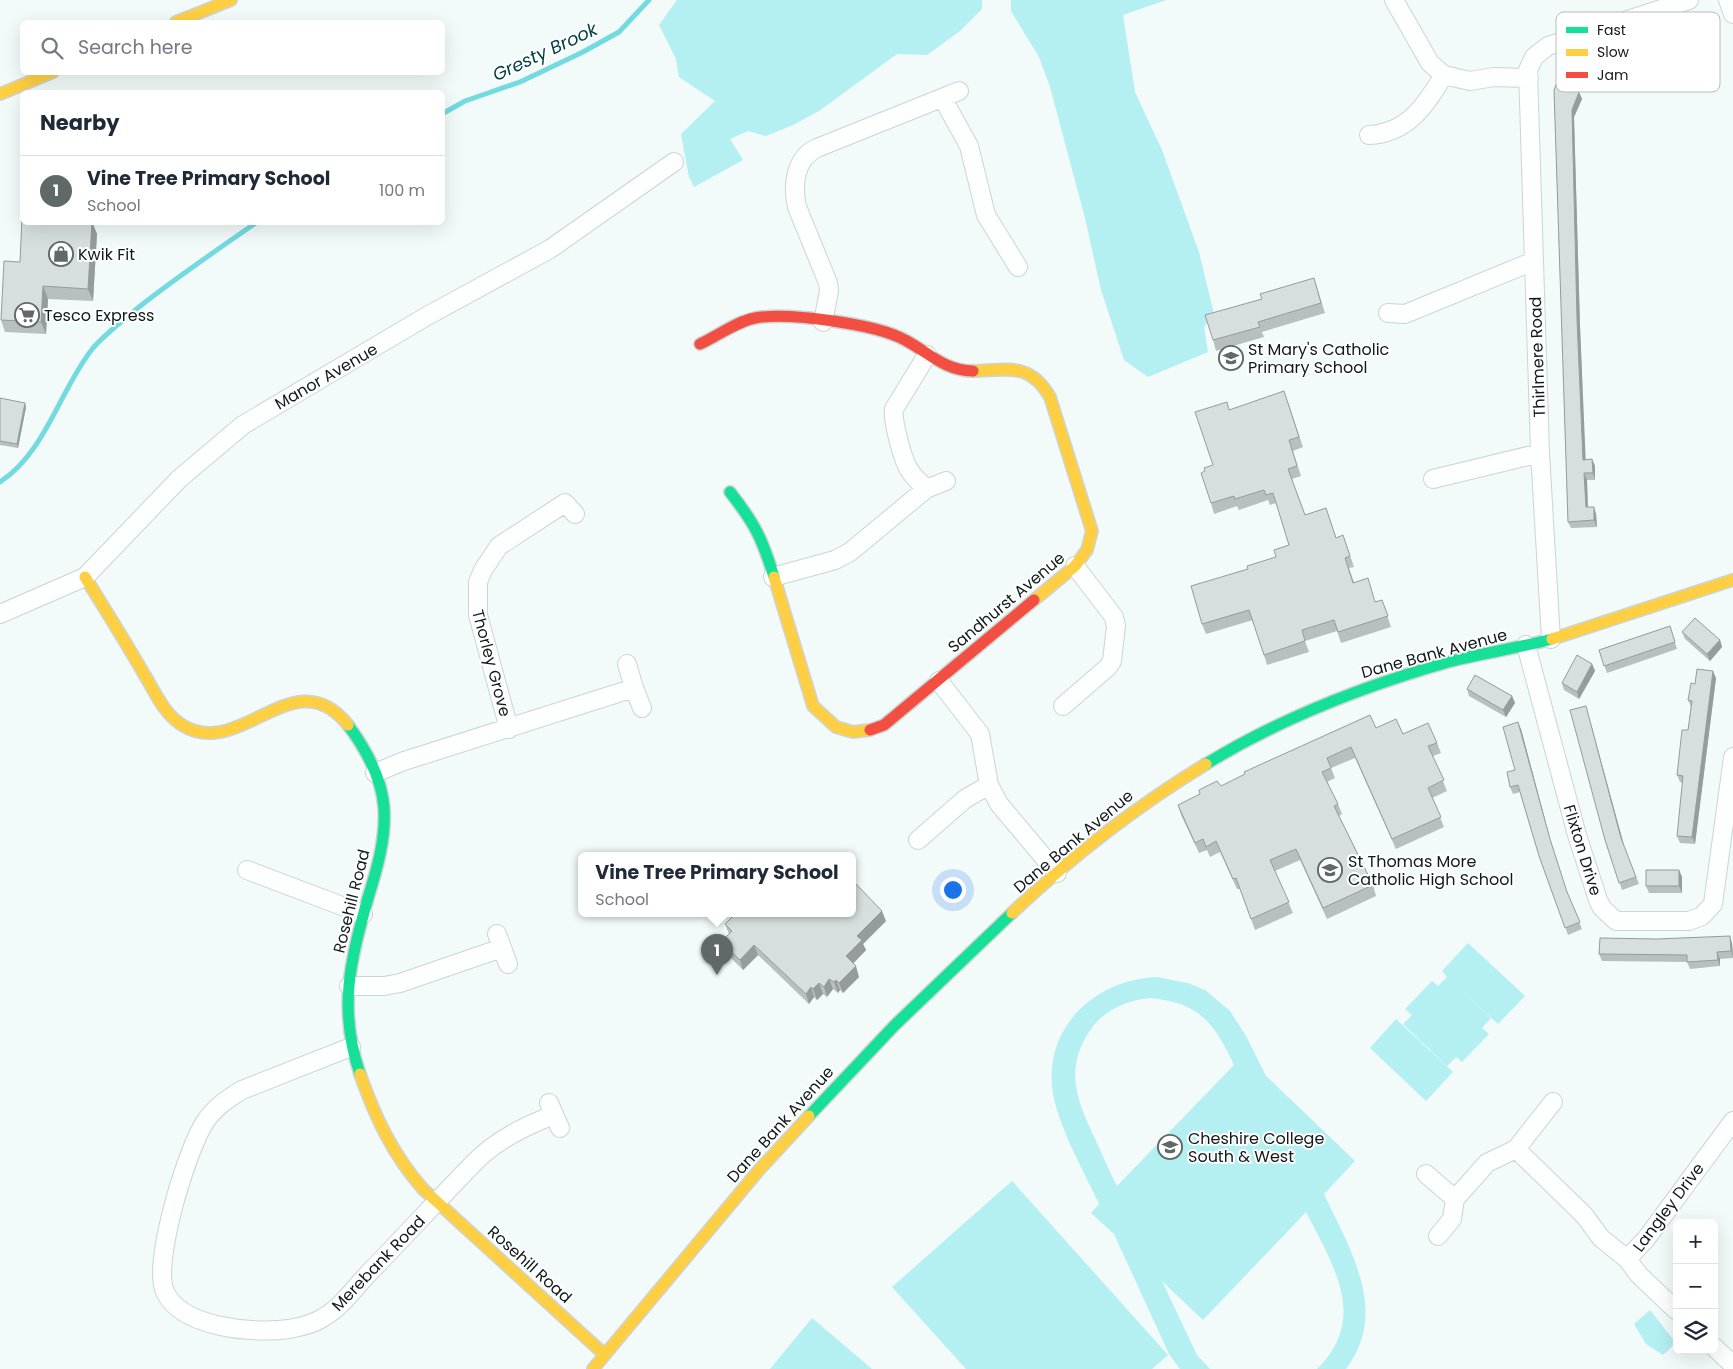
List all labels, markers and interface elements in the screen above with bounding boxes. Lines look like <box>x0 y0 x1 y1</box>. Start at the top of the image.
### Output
legend <box>1556 12 1720 92</box>
water label: Gresty Brook <box>488 16 602 87</box>
search box <box>20 20 445 75</box>
text: Fast <box>1597 20 1626 40</box>
icon: search <box>38 34 66 62</box>
text: Search here <box>78 34 192 61</box>
text: Slow <box>1597 42 1630 62</box>
text: Jam <box>1597 65 1628 85</box>
text: Nearby <box>40 108 120 137</box>
text: Vine Tree Primary School <box>87 165 330 192</box>
text: 1 <box>53 179 59 202</box>
text: 100 m <box>379 179 425 202</box>
text: School <box>87 194 141 217</box>
shop icon: Kwik Fit <box>48 241 74 267</box>
place label: Kwik Fit <box>78 243 135 266</box>
street label: Thirlmere Road <box>1524 296 1551 418</box>
supermarket icon: Tesco Express <box>14 302 40 328</box>
place label: Tesco Express <box>44 304 154 327</box>
street label: Manor Avenue <box>271 338 382 415</box>
place label: St Mary's Catholic Primary School <box>1248 338 1390 379</box>
school or university icon: St Mary's Catholic Primary School <box>1218 345 1244 371</box>
street label: Sandhurst Avenue <box>943 547 1070 658</box>
street label: Thorley Grove <box>466 607 517 719</box>
street label: Dane Bank Avenue <box>1359 623 1510 684</box>
street label: Dane Bank Avenue <box>1008 784 1138 898</box>
street label: Flixton Drive <box>1558 802 1607 899</box>
street label: Rosehill Road <box>327 847 375 955</box>
place label: St Thomas More Catholic High School <box>1348 850 1513 891</box>
popup <box>578 852 856 917</box>
school or university icon: St Thomas More Catholic High School <box>1317 857 1343 883</box>
text: Vine Tree Primary School <box>595 859 839 886</box>
your location <box>940 877 966 903</box>
text: School <box>595 888 649 911</box>
pin: 1 <box>701 934 733 975</box>
street label: Dane Bank Avenue <box>722 1061 839 1188</box>
place label: Cheshire College South & West <box>1188 1127 1324 1168</box>
school or university icon: Cheshire College South & West <box>1157 1134 1183 1160</box>
street label: Langley Drive <box>1627 1158 1710 1257</box>
street label: Merebank Road <box>326 1210 430 1317</box>
map controls <box>1673 1219 1718 1354</box>
button: + <box>1673 1219 1718 1264</box>
street label: Rosehill Road <box>483 1220 577 1308</box>
button: − <box>1673 1264 1718 1309</box>
button: layers <box>1673 1309 1718 1354</box>

